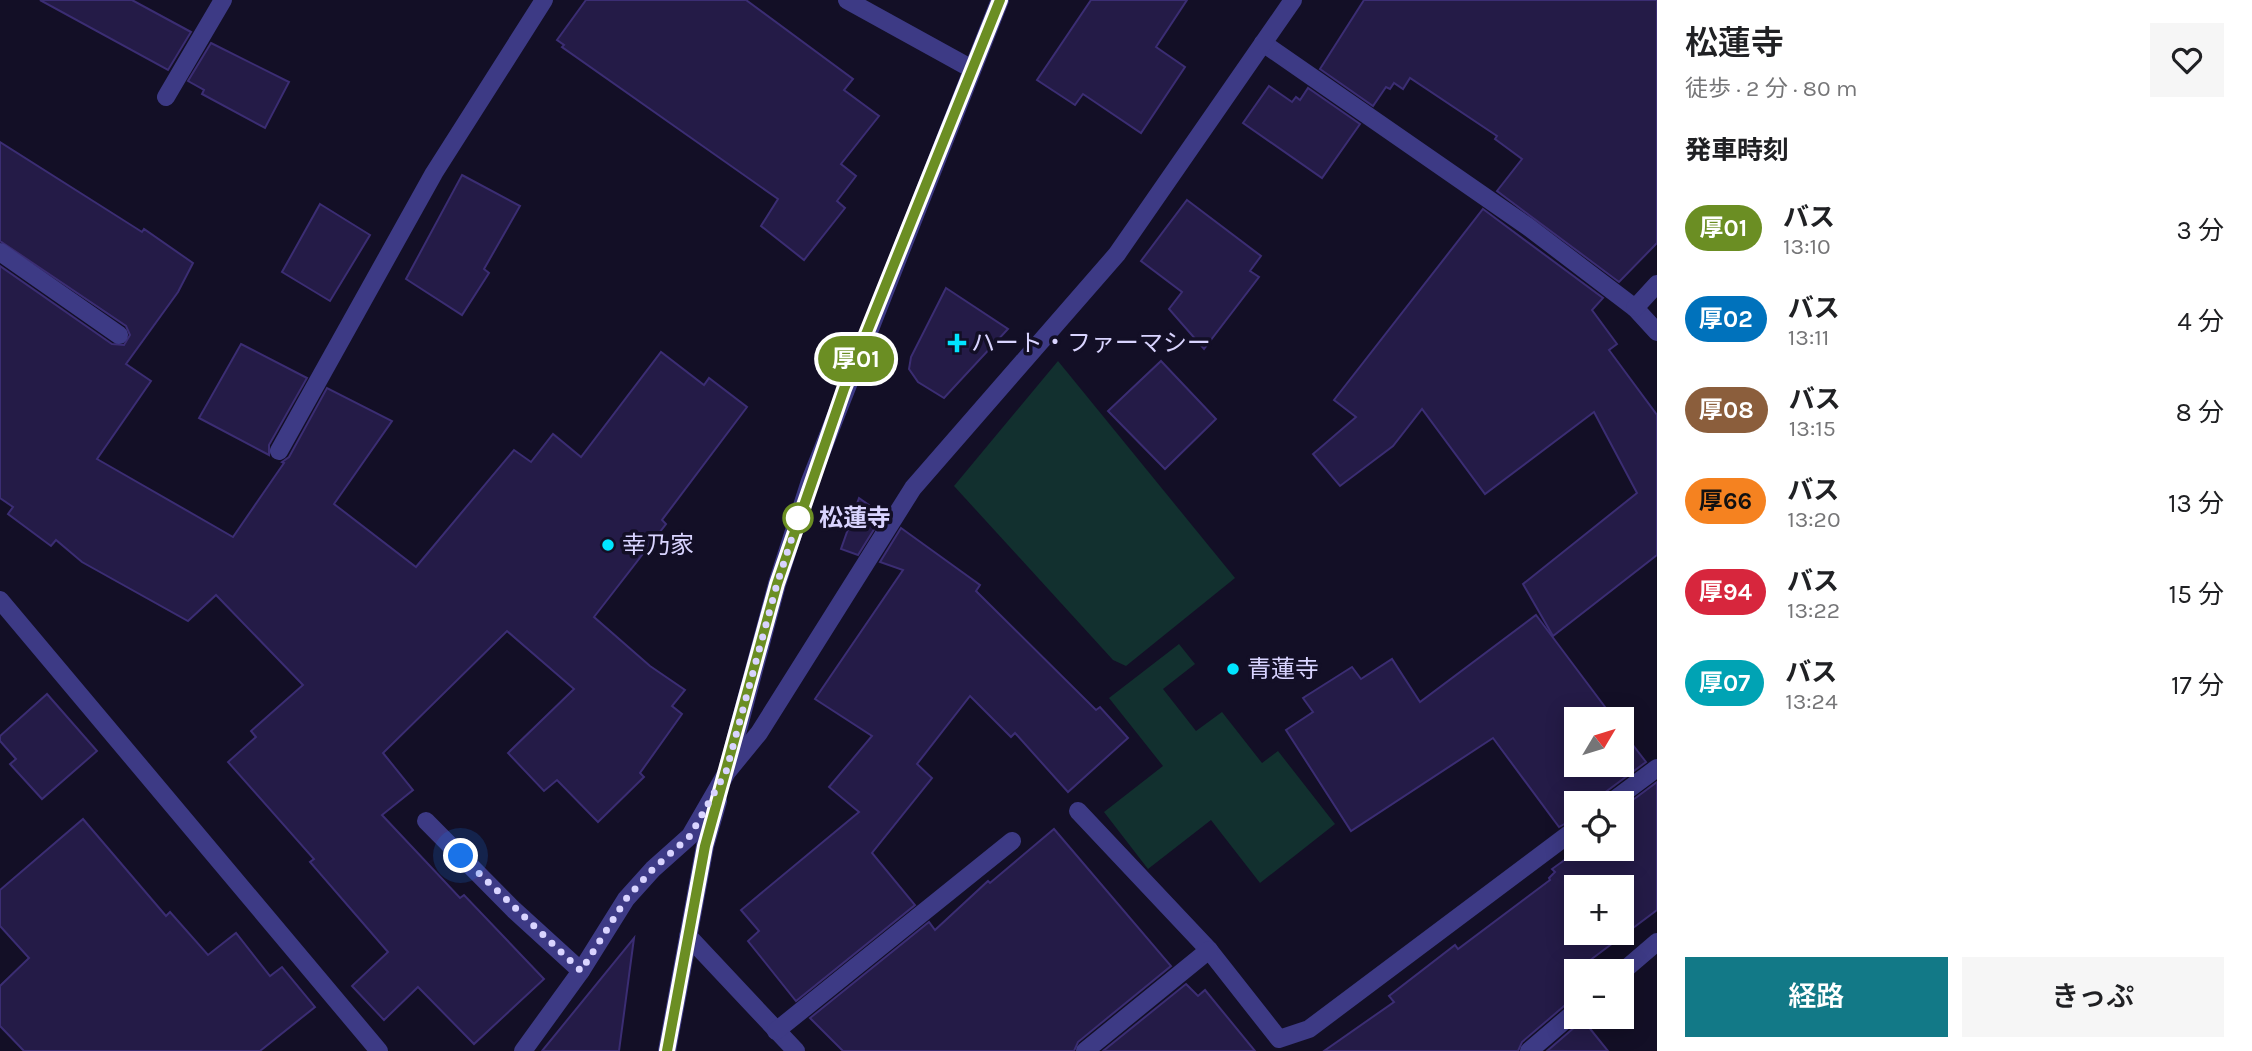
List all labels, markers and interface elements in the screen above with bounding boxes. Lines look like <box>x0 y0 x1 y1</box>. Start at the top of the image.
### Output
button: heart <box>2150 23 2224 97</box>
text: 松蓮寺 <box>1685 24 1784 62</box>
text: 徒歩 · 2 分 · 80 m <box>1685 75 1858 102</box>
text: 発車時刻 <box>1685 135 1789 166</box>
text: バス <box>1783 202 1835 233</box>
text: 厚01 <box>1700 214 1747 242</box>
text: 3 分 <box>2176 215 2224 246</box>
text: 13:10 <box>1783 233 1831 260</box>
text: バス <box>1788 293 1840 324</box>
text: 厚02 <box>1699 305 1753 333</box>
text: 4 分 <box>2177 306 2224 337</box>
text: 13:11 <box>1788 324 1829 351</box>
place label: ハート・ファーマシー <box>971 329 1211 357</box>
marker: ハート・ファーマシー <box>949 335 965 351</box>
line badge: 厚01 <box>816 336 896 382</box>
text: 厚01 <box>832 345 880 373</box>
text: バス <box>1789 384 1841 415</box>
text: 厚08 <box>1699 396 1754 424</box>
text: 8 分 <box>2176 397 2224 428</box>
text: 13:15 <box>1789 415 1836 442</box>
text: バス <box>1787 475 1839 506</box>
text: 厚66 <box>1699 487 1752 515</box>
text: 13 分 <box>2168 488 2224 519</box>
marker: 松蓮寺 <box>783 503 813 533</box>
place label: 松蓮寺 <box>819 504 891 532</box>
text: 13:20 <box>1787 506 1841 533</box>
place label: 幸乃家 <box>622 531 694 559</box>
marker: 幸乃家 <box>600 537 616 553</box>
text: バス <box>1787 566 1839 597</box>
text: 厚94 <box>1699 578 1752 606</box>
text: 15 分 <box>2169 579 2224 610</box>
text: 13:22 <box>1787 597 1840 624</box>
place label: 青蓮寺 <box>1247 655 1319 683</box>
text: バス <box>1785 657 1837 688</box>
marker: 青蓮寺 <box>1225 661 1241 677</box>
text: 厚07 <box>1699 669 1750 697</box>
text: 17 分 <box>2171 670 2224 701</box>
text: 13:24 <box>1785 688 1838 715</box>
north arrow <box>1564 707 1634 777</box>
map controls <box>1564 707 1634 1029</box>
button: locate <box>1564 791 1634 861</box>
your location <box>443 838 478 873</box>
button: + <box>1564 875 1634 945</box>
button: 経路 <box>1685 957 1948 1037</box>
button: きっぷ <box>1962 957 2224 1037</box>
button: − <box>1564 959 1634 1029</box>

